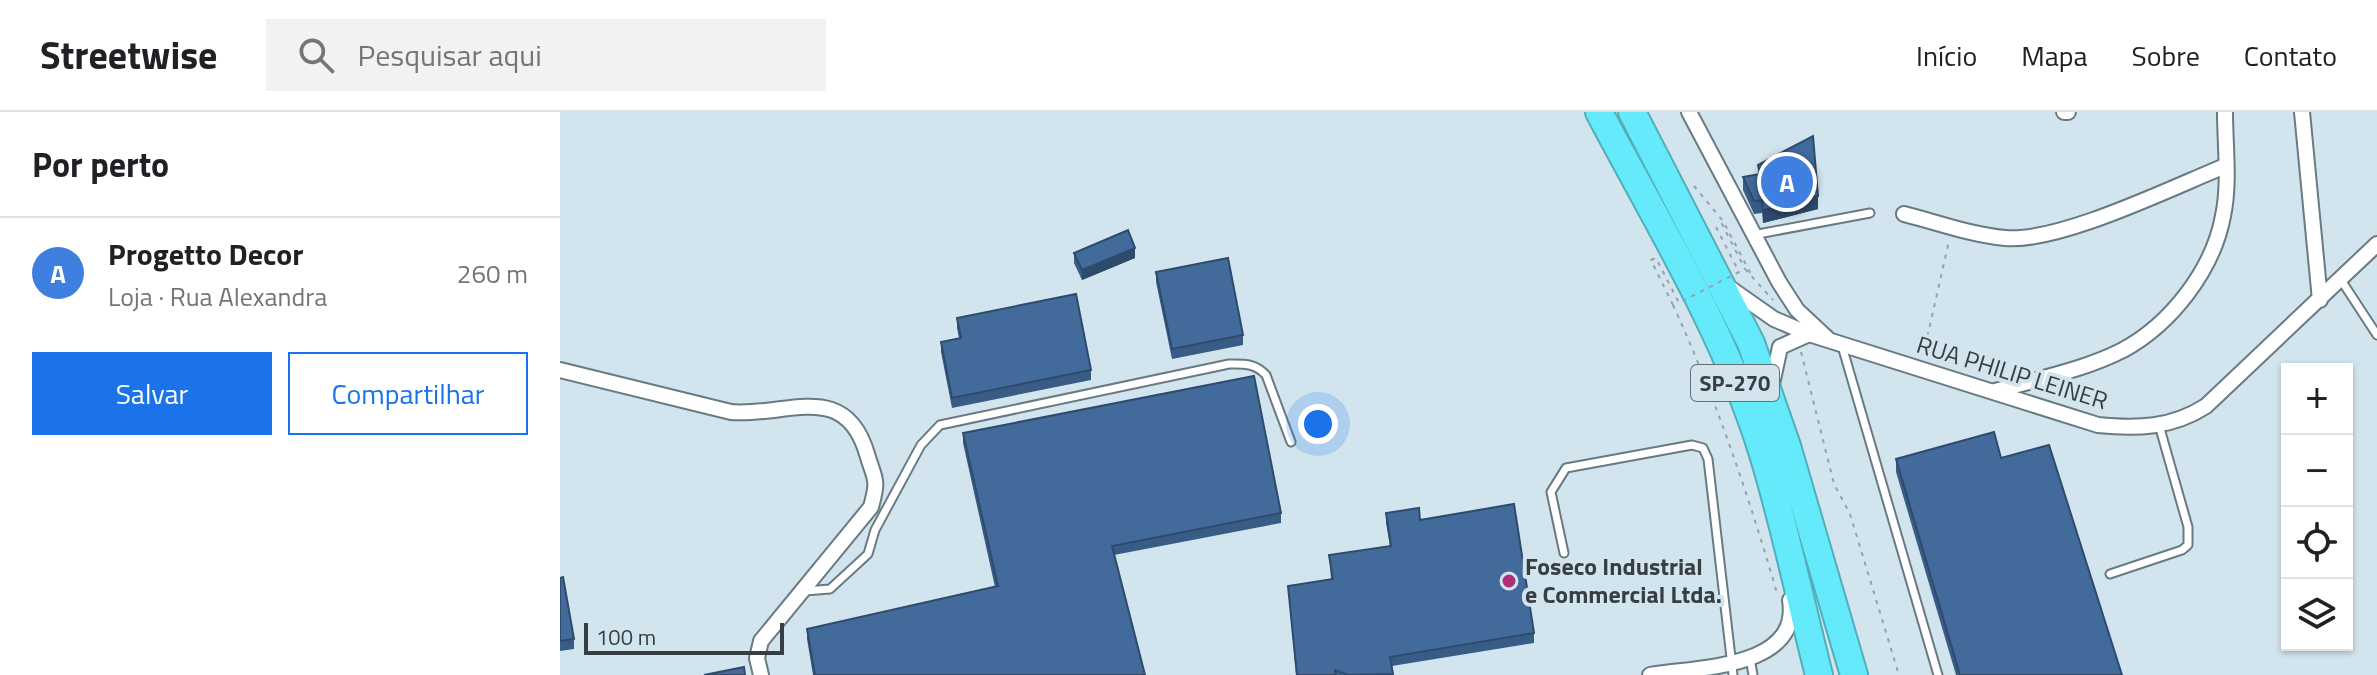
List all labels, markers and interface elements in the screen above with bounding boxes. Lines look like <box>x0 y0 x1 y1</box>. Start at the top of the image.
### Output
search box <box>266 19 826 91</box>
text: Streetwise <box>40 26 218 84</box>
text: Pesquisar aqui <box>358 32 542 78</box>
icon: search <box>294 33 338 77</box>
text: Início <box>1916 34 1977 77</box>
text: Mapa <box>2021 34 2088 77</box>
text: Sobre <box>2132 34 2200 77</box>
text: Contato <box>2244 34 2337 77</box>
text: Por perto <box>32 138 169 190</box>
pin: A <box>1761 152 1813 212</box>
text: Progetto Decor <box>108 231 303 277</box>
text: A <box>50 254 66 293</box>
text: 260 m <box>457 254 528 293</box>
text: Loja · Rua Alexandra <box>108 277 327 316</box>
street label: RUA PHILIP LEINER <box>1912 326 2112 418</box>
button: Salvar <box>32 352 272 435</box>
button: Compartilhar <box>288 352 528 435</box>
map controls <box>2281 363 2353 651</box>
button: + <box>2281 363 2353 435</box>
road number: SP-270 <box>1691 365 1779 401</box>
your location <box>1298 404 1338 444</box>
button: − <box>2281 435 2353 507</box>
button: locate <box>2281 507 2353 579</box>
place label: Foseco Industrial e Commercial Ltda. <box>1525 548 1722 612</box>
marker: Foseco Industrial e Commercial Ltda. <box>1500 572 1518 590</box>
button: layers <box>2281 579 2353 651</box>
scale bar <box>584 619 784 655</box>
text: 100 m <box>596 620 656 654</box>

